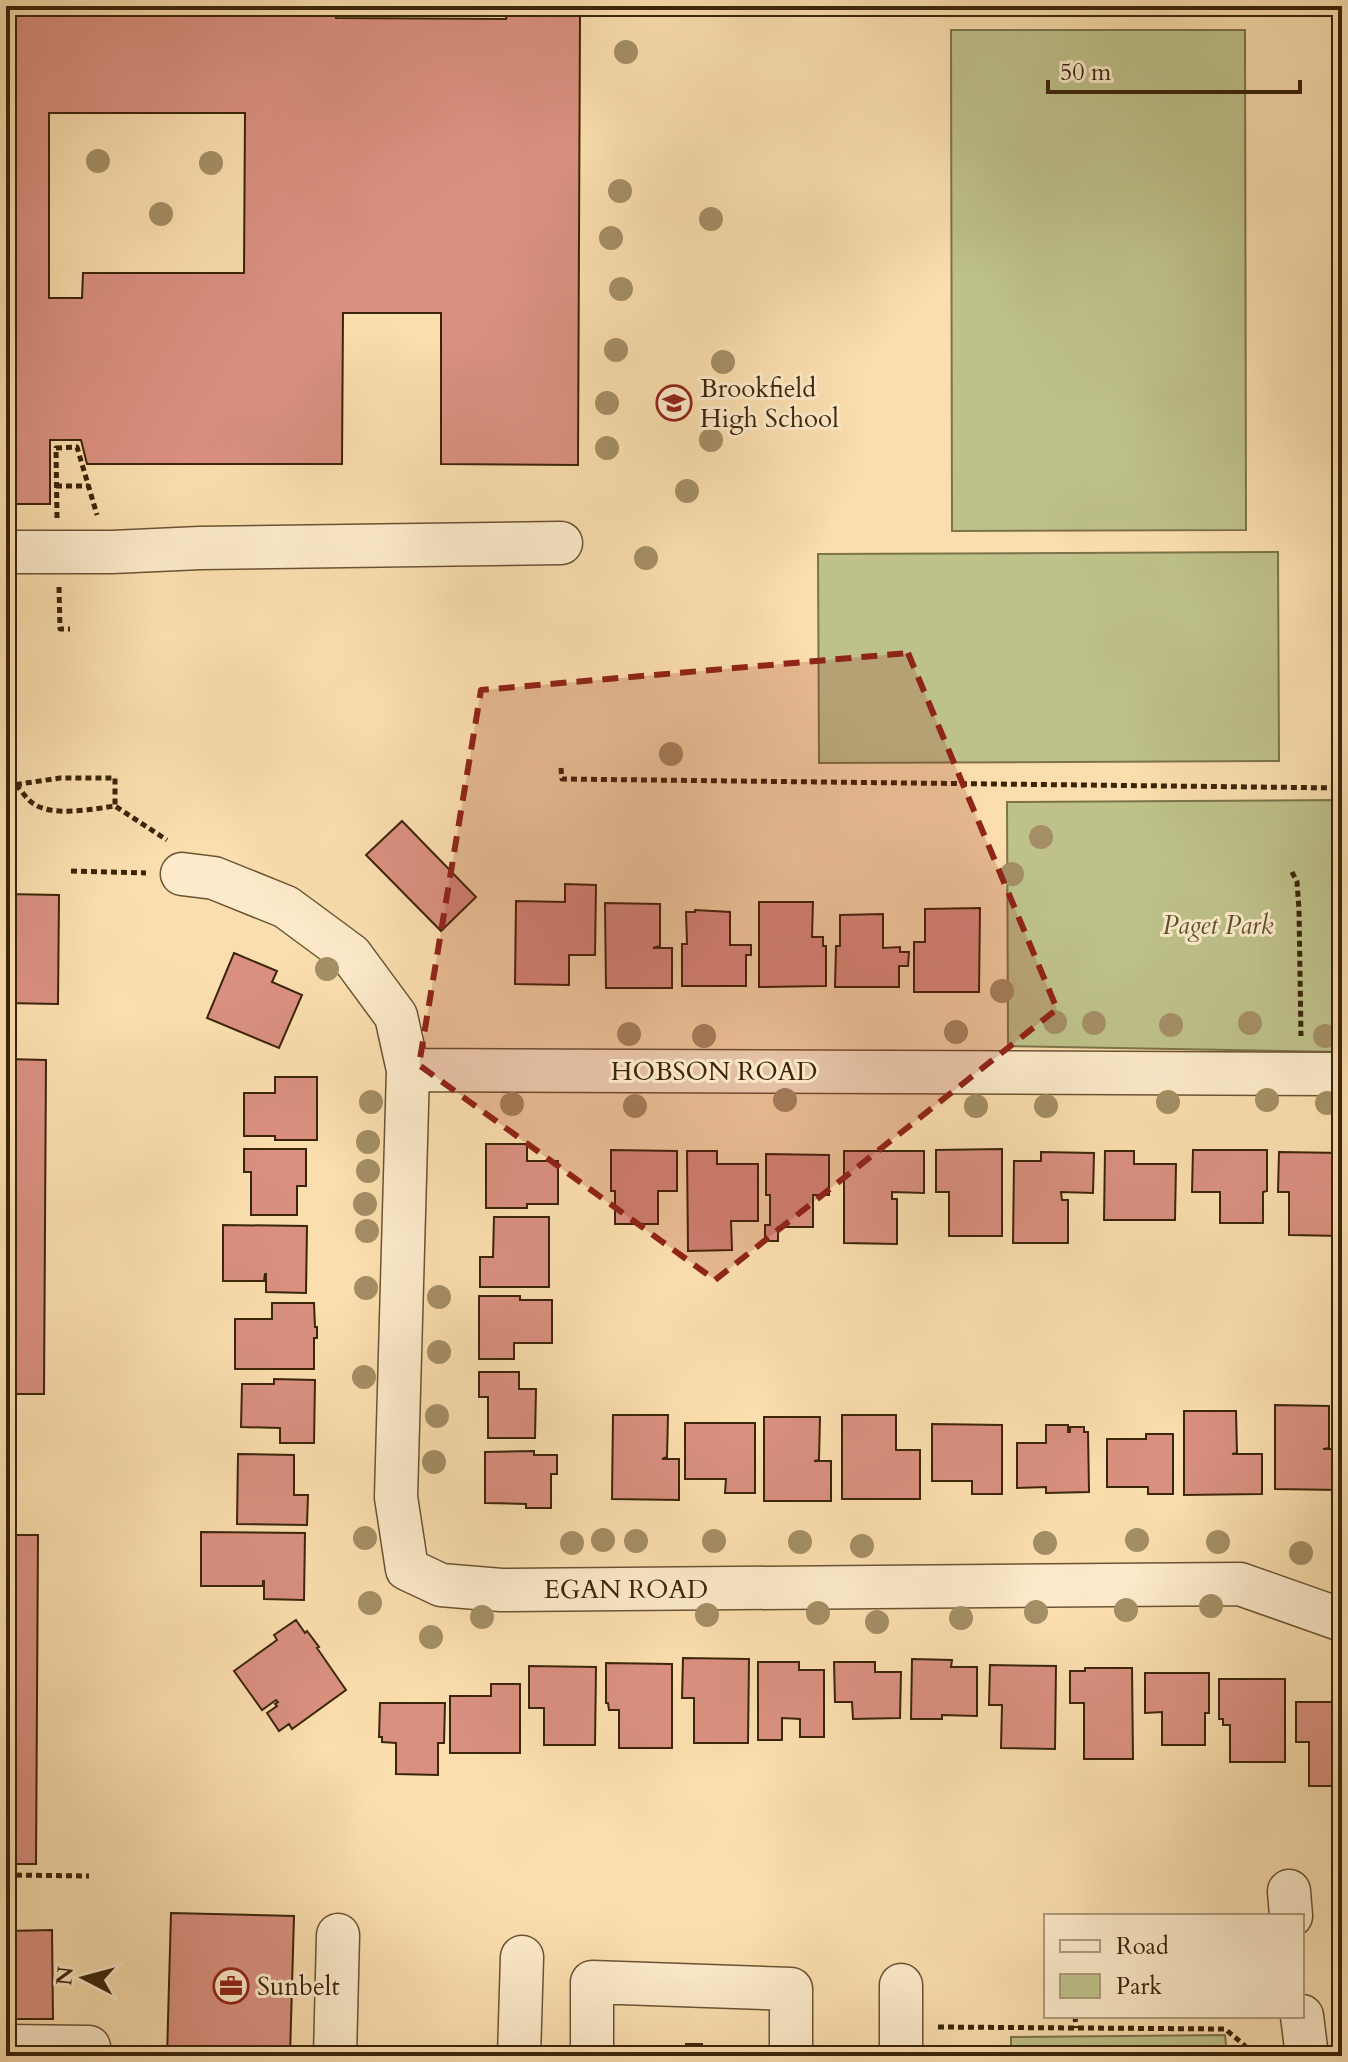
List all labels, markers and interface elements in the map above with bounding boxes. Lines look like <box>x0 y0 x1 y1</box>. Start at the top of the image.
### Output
scale bar <box>1048 44 1300 94</box>
text: 50 m <box>1060 56 1112 89</box>
place label: Brookfield High School <box>700 371 839 436</box>
school or university icon: Brookfield High School <box>655 384 693 422</box>
park label: Paget Park <box>1163 908 1274 943</box>
street label: HOBSON ROAD <box>611 1054 817 1089</box>
street label: EGAN ROAD <box>544 1572 708 1607</box>
legend <box>1044 1914 1304 2018</box>
text: Road <box>1116 1930 1169 1963</box>
north arrow <box>44 1938 124 2018</box>
text: N <box>49 1965 81 1987</box>
office icon: Sunbelt <box>212 1967 250 2005</box>
place label: Sunbelt <box>257 1969 340 2004</box>
text: Park <box>1116 1970 1162 2003</box>

